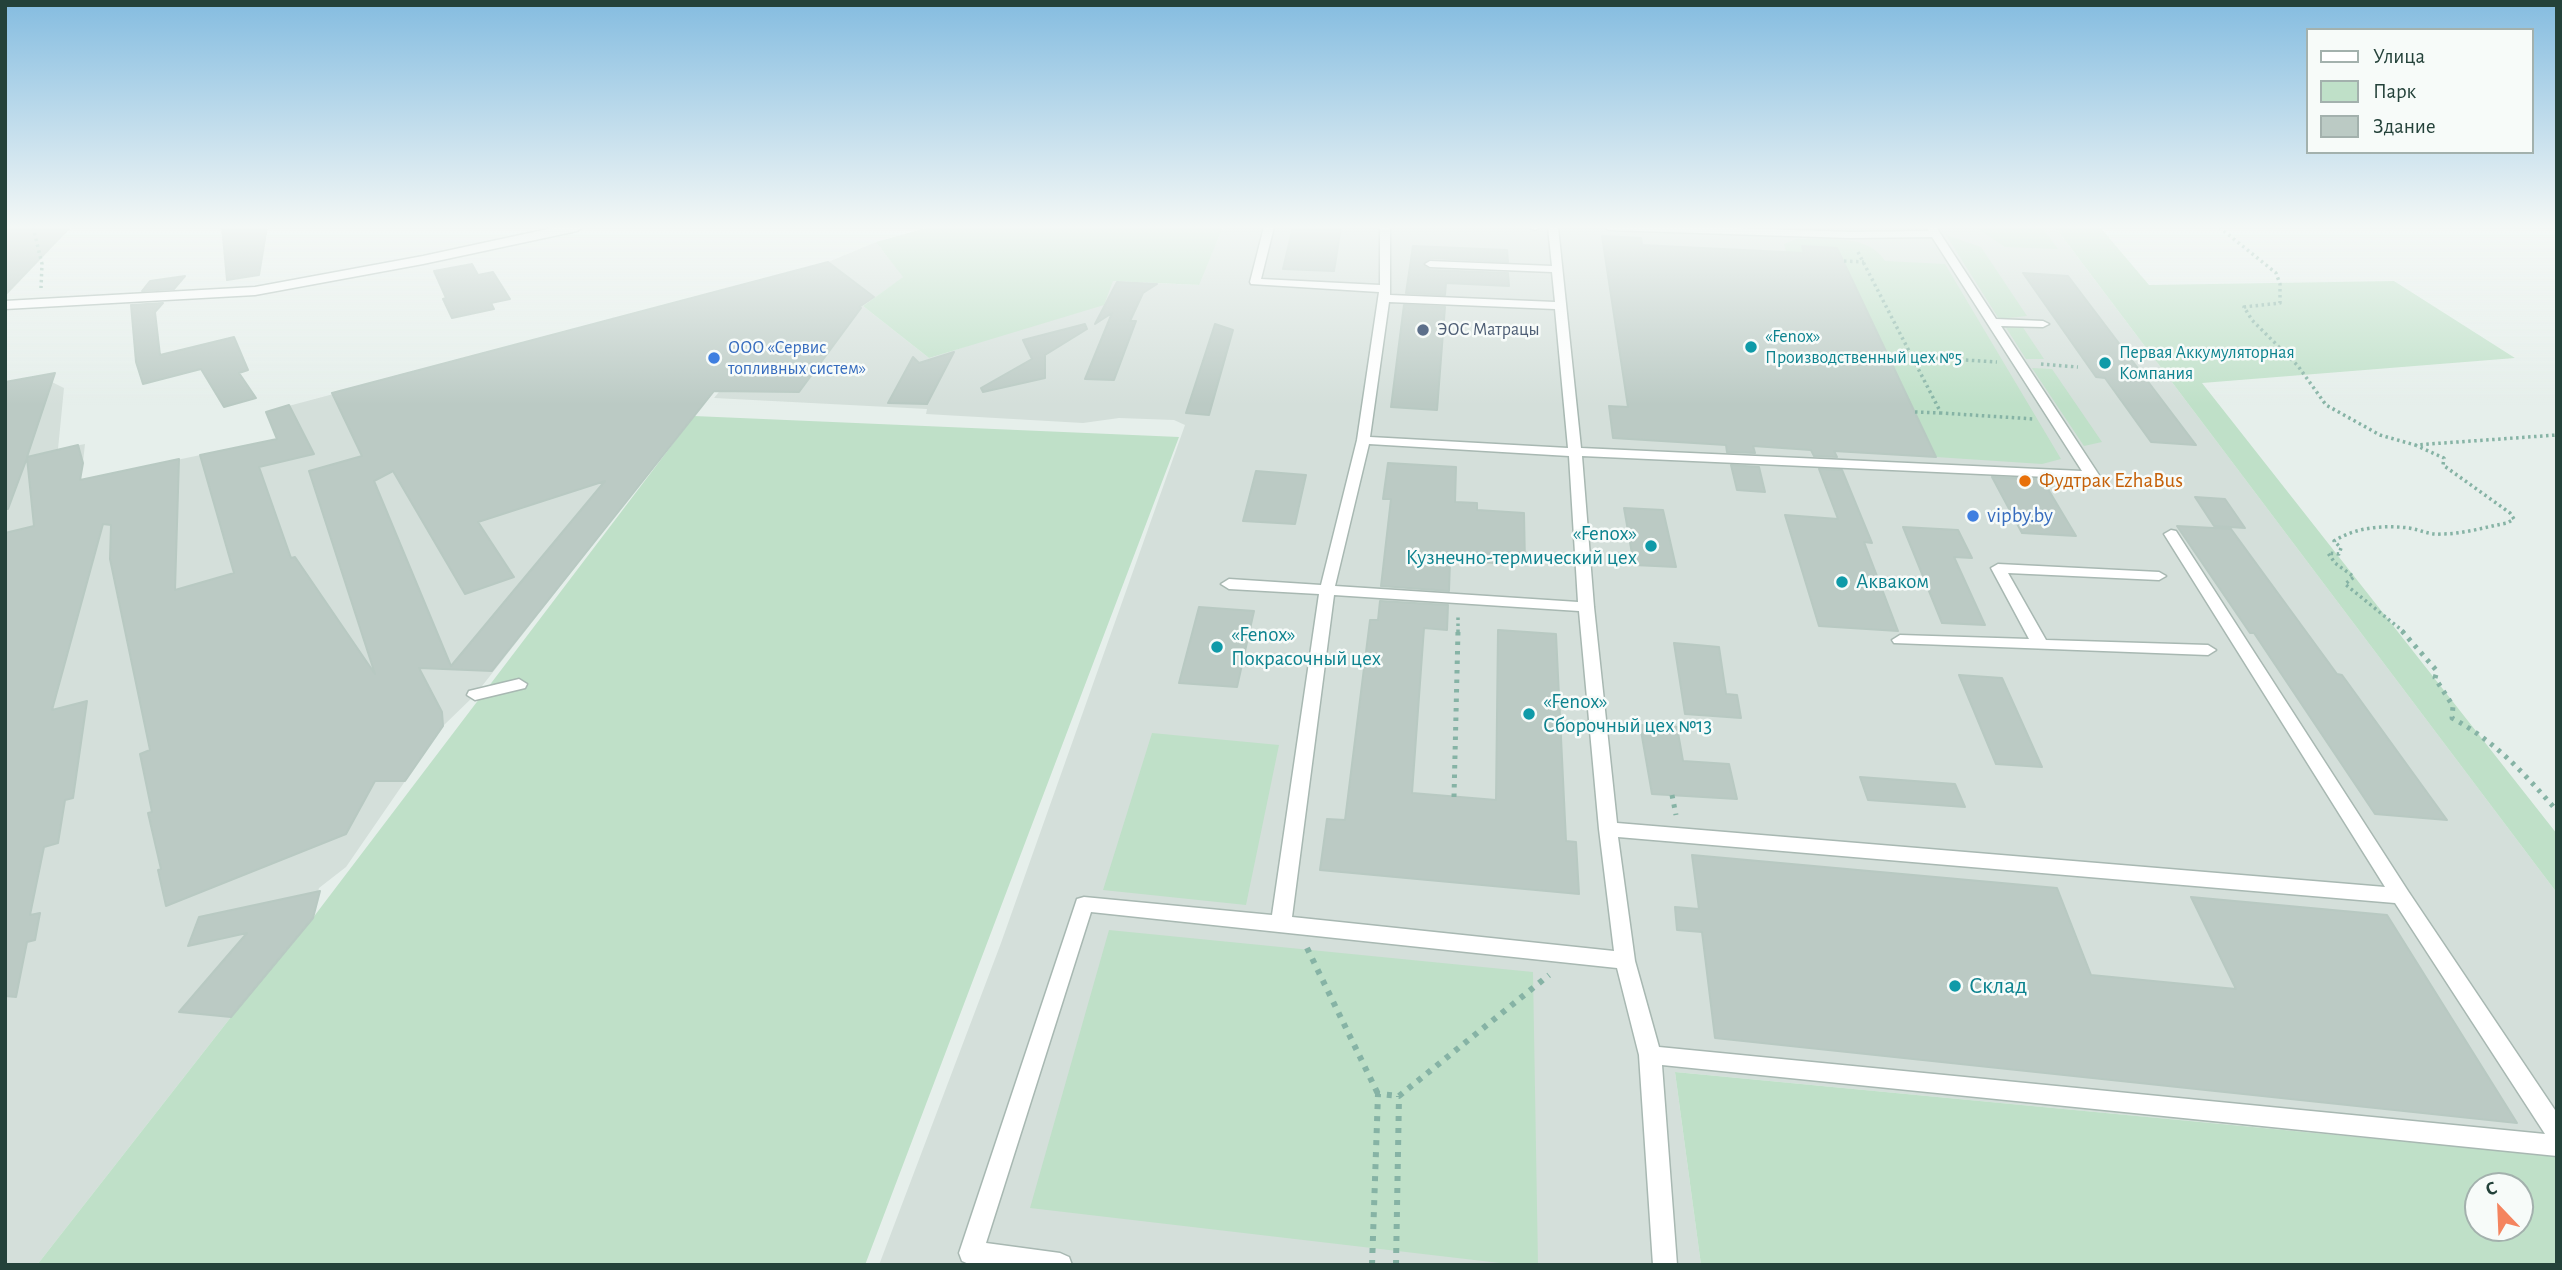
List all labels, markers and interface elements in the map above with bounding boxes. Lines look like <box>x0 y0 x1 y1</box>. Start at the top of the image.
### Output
legend <box>2306 28 2534 154</box>
text: Улица <box>2373 46 2425 67</box>
text: Парк <box>2373 81 2416 102</box>
text: Здание <box>2373 116 2436 137</box>
place label: ЭОС Матрацы <box>1437 319 1540 341</box>
marker: ЭОС Матрацы <box>1415 322 1431 338</box>
place label: «Fenox» Производственный цех №5 <box>1765 326 1962 368</box>
place label: ООО «Сервис топливных систем» <box>728 337 866 380</box>
marker: «Fenox» Производственный цех №5 <box>1743 339 1759 355</box>
place label: Первая Аккумуляторная Компания <box>2119 342 2295 384</box>
marker: ООО «Сервис топливных систем» <box>706 350 722 366</box>
marker: Первая Аккумуляторная Компания <box>2097 355 2113 371</box>
place label: Фудтрак EzhaBus <box>2039 468 2183 494</box>
marker: Фудтрак EzhaBus <box>2017 473 2033 489</box>
place label: vipby.by <box>1987 503 2053 529</box>
marker: vipby.by <box>1965 508 1981 524</box>
place label: «Fenox» Кузнечно-термический цех <box>1406 521 1637 571</box>
marker: «Fenox» Кузнечно-термический цех <box>1643 538 1659 554</box>
place label: Акваком <box>1856 569 1929 595</box>
marker: Акваком <box>1834 574 1850 590</box>
place label: «Fenox» Покрасочный цех <box>1231 622 1381 672</box>
marker: «Fenox» Покрасочный цех <box>1209 639 1225 655</box>
place label: «Fenox» Сборочный цех №13 <box>1543 689 1712 739</box>
marker: «Fenox» Сборочный цех №13 <box>1521 706 1537 722</box>
place label: Склад <box>1969 972 2027 1000</box>
marker: Склад <box>1947 978 1963 994</box>
north arrow <box>2464 1172 2534 1242</box>
text: С <box>2483 1178 2500 1200</box>

